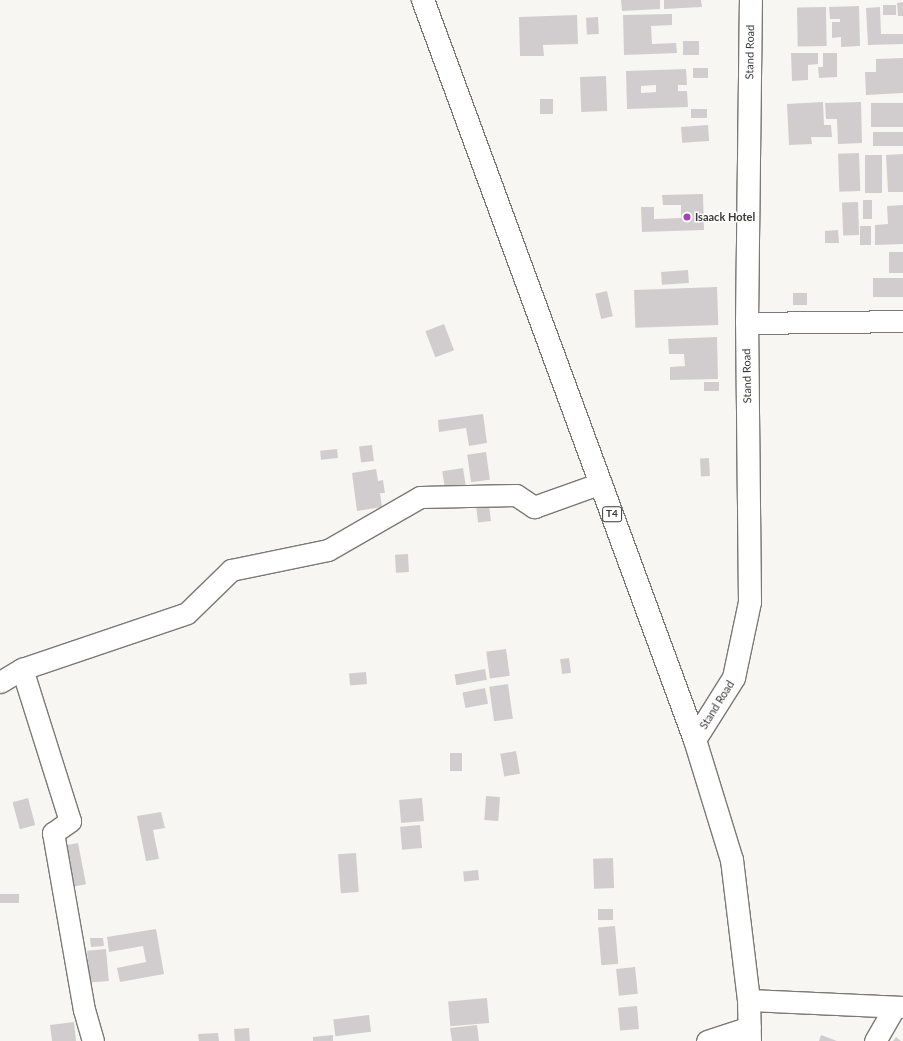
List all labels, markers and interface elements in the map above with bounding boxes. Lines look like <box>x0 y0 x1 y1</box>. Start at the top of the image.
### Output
street label: Stand Road <box>743 25 757 79</box>
place label: Isaack Hotel <box>695 210 755 224</box>
marker: Isaack Hotel <box>682 212 692 222</box>
street label: Stand Road <box>740 349 754 403</box>
road number: T4 <box>602 506 622 522</box>
street label: Stand Road <box>697 678 737 732</box>

